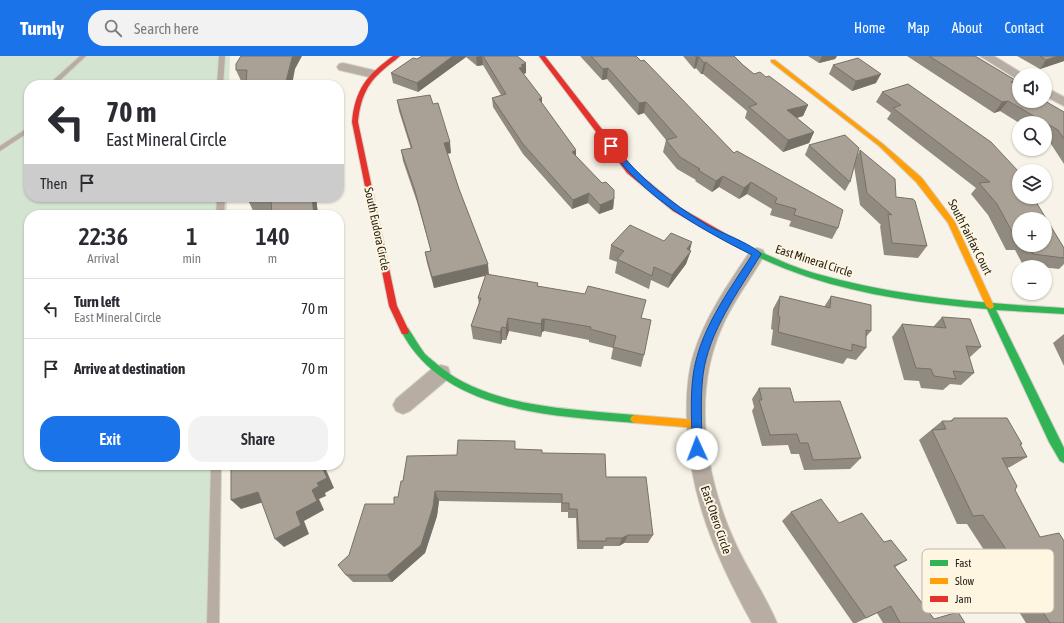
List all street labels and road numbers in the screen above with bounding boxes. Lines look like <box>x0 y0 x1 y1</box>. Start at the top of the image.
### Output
street label: South Eudora Circle <box>361 186 393 272</box>
street label: South Fairfax Court <box>945 197 995 278</box>
street label: East Mineral Circle <box>774 242 854 280</box>
street label: East Otero Circle <box>698 484 734 556</box>

